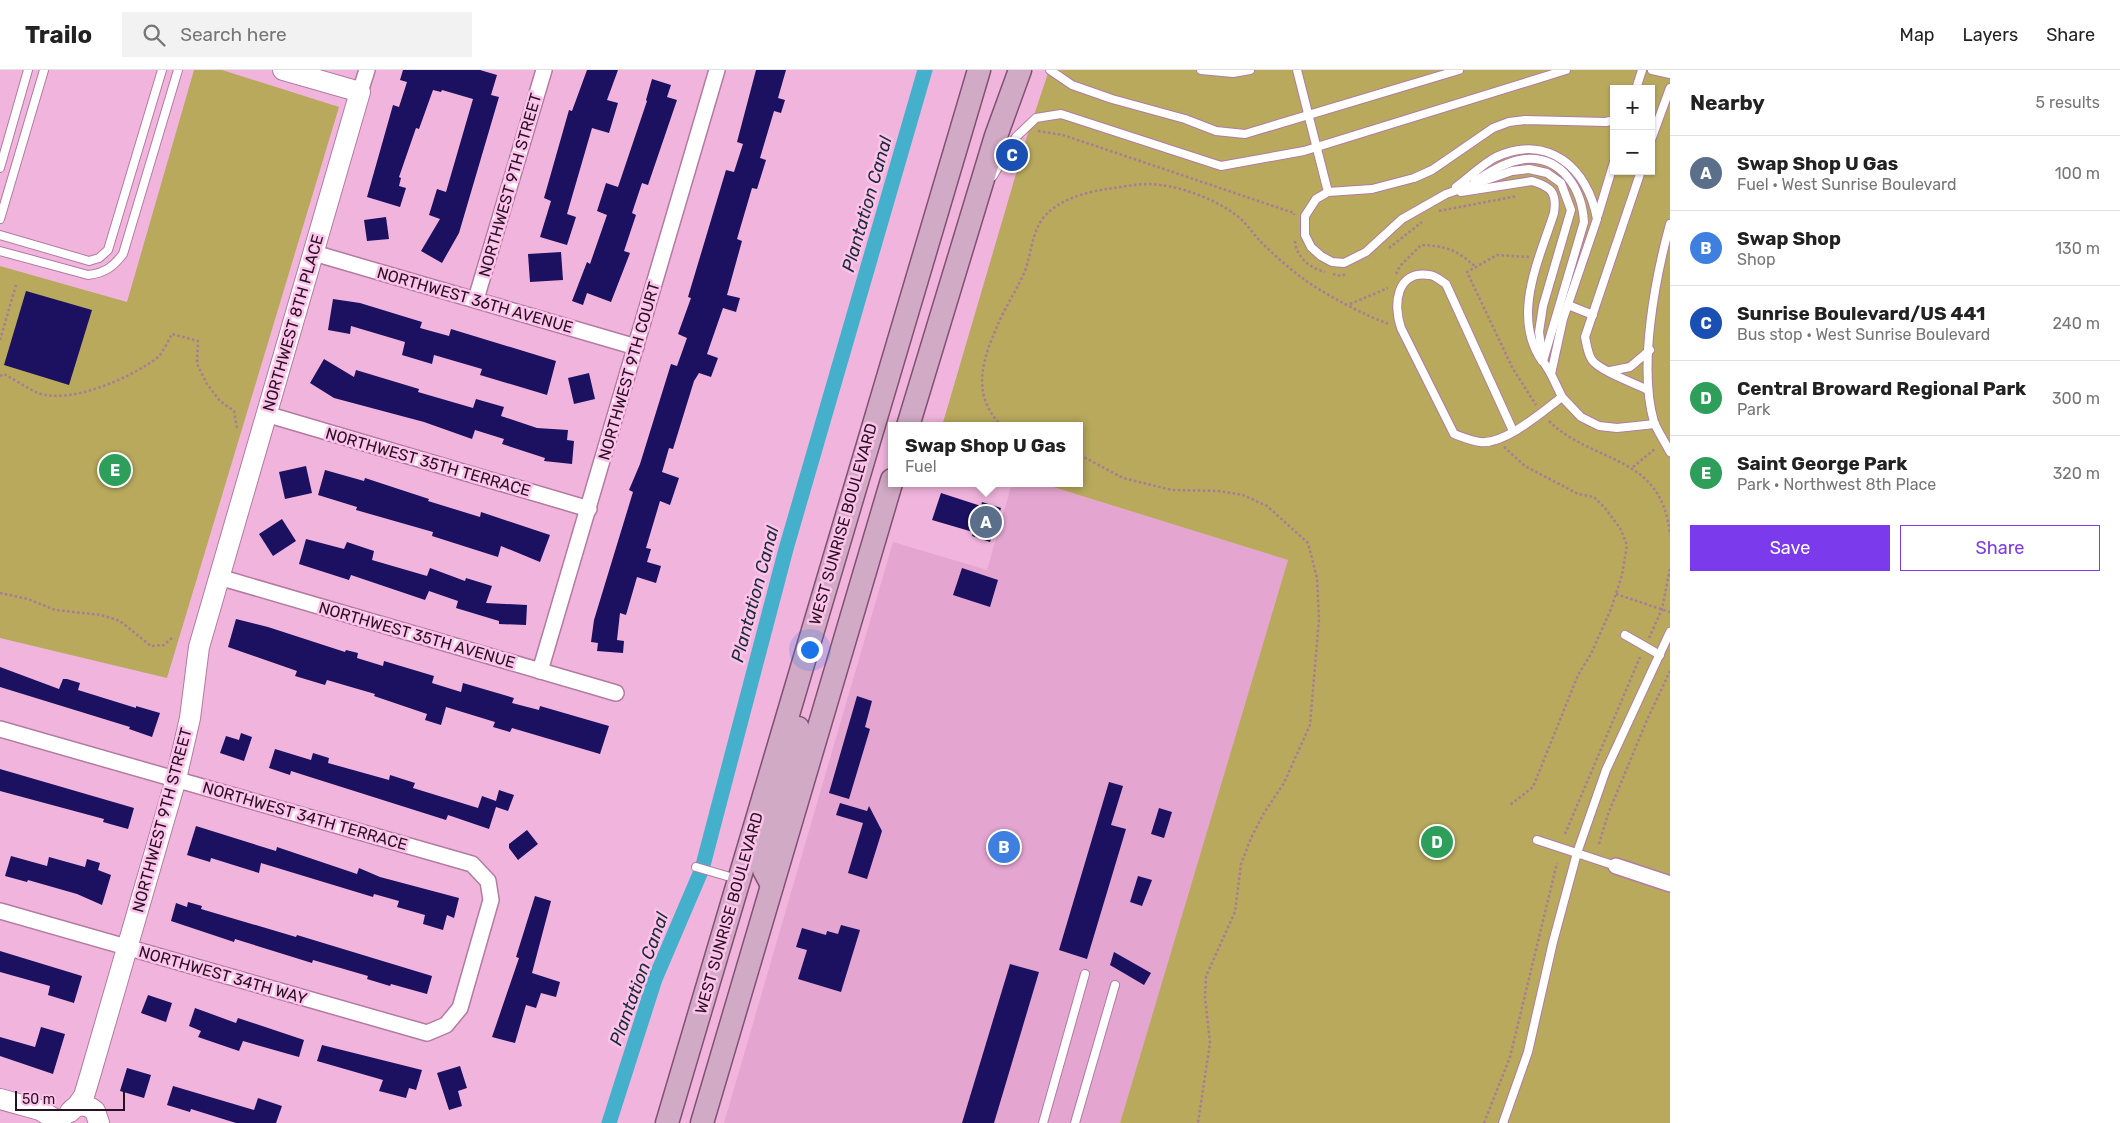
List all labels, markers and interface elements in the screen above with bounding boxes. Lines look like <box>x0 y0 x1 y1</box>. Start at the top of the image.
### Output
search box <box>122 12 472 57</box>
text: Trailo <box>25 21 92 49</box>
icon: search <box>140 21 168 49</box>
text: Search here <box>180 23 287 46</box>
text: Map <box>1900 24 1935 46</box>
text: Layers <box>1963 24 2018 46</box>
text: Share <box>2046 24 2095 46</box>
map controls <box>1610 85 1655 175</box>
button: + <box>1610 85 1655 130</box>
text: Nearby <box>1690 90 1765 115</box>
street label: NORTHWEST 9TH STREET <box>475 91 545 279</box>
text: 5 results <box>2036 93 2100 112</box>
button: − <box>1610 130 1655 175</box>
water label: Plantation Canal <box>837 133 897 274</box>
pin: C <box>996 136 1028 174</box>
text: Swap Shop U Gas <box>1737 152 1898 175</box>
text: A <box>1700 164 1712 183</box>
text: 100 m <box>2055 164 2100 183</box>
text: Fuel · West Sunrise Boulevard <box>1737 175 1956 194</box>
text: Swap Shop <box>1737 227 1841 250</box>
street label: NORTHWEST 8TH PLACE <box>259 232 327 414</box>
text: B <box>1700 239 1712 258</box>
text: 130 m <box>2055 239 2100 258</box>
text: Shop <box>1737 250 1775 269</box>
street label: NORTHWEST 36TH AVENUE <box>375 263 575 337</box>
street label: NORTHWEST 9TH COURT <box>594 280 664 462</box>
text: Sunrise Boulevard/US 441 <box>1737 302 1986 325</box>
text: C <box>1700 314 1712 333</box>
text: 240 m <box>2053 314 2100 333</box>
text: Bus stop · West Sunrise Boulevard <box>1737 325 1990 344</box>
text: Central Broward Regional Park <box>1737 377 2026 400</box>
text: D <box>1700 389 1712 408</box>
text: 300 m <box>2052 389 2100 408</box>
text: Park <box>1737 400 1770 419</box>
street label: WEST SUNRISE BOULEVARD <box>805 421 881 627</box>
popup <box>888 422 1083 487</box>
street label: NORTHWEST 35TH TERRACE <box>323 424 533 500</box>
text: Swap Shop U Gas <box>905 434 1066 457</box>
pin: E <box>99 451 131 489</box>
text: Saint George Park <box>1737 452 1907 475</box>
text: Fuel <box>905 457 937 476</box>
text: E <box>1701 464 1711 483</box>
text: 320 m <box>2053 464 2100 483</box>
text: Park · Northwest 8th Place <box>1737 475 1936 494</box>
pin: A <box>970 503 1002 541</box>
water label: Plantation Canal <box>726 523 784 665</box>
button: Save <box>1690 525 1890 571</box>
button: Share <box>1900 525 2100 571</box>
street label: NORTHWEST 35TH AVENUE <box>317 598 517 672</box>
your location <box>797 637 823 663</box>
street label: NORTHWEST 9TH STREET <box>128 726 196 914</box>
street label: NORTHWEST 34TH TERRACE <box>200 778 410 854</box>
street label: WEST SUNRISE BOULEVARD <box>691 810 767 1016</box>
pin: D <box>1421 823 1453 861</box>
pin: B <box>988 828 1020 866</box>
water label: Plantation Canal <box>605 909 674 1049</box>
street label: NORTHWEST 34TH WAY <box>137 942 309 1008</box>
scale bar <box>15 1088 125 1111</box>
text: 50 m <box>22 1091 55 1108</box>

